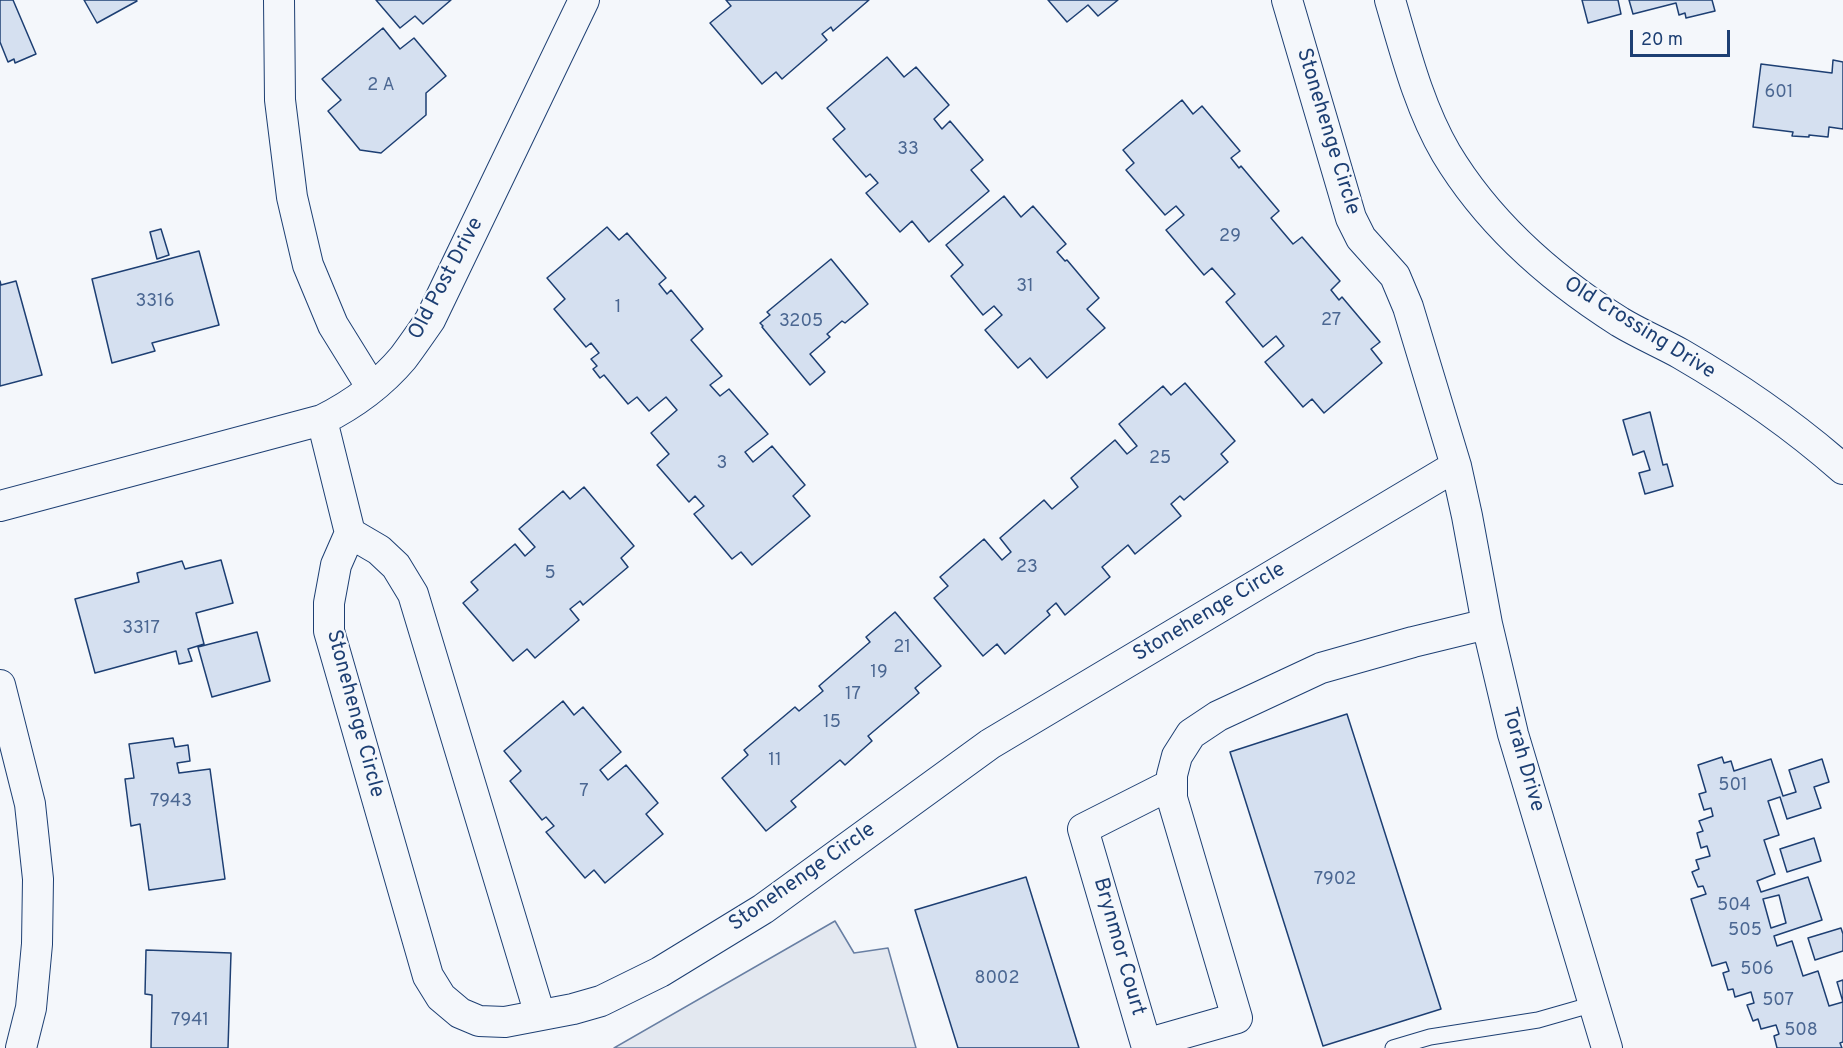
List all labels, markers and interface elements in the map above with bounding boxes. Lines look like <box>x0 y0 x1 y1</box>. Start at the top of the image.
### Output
scale bar <box>1633 18 1734 56</box>
text: 20 m <box>1641 29 1683 52</box>
street label: Stonehenge Circle <box>1290 46 1364 218</box>
house number: 2 A <box>367 75 395 97</box>
house number: 601 <box>1764 82 1794 104</box>
house number: 33 <box>897 139 919 161</box>
street label: Old Post Drive <box>404 214 490 344</box>
house number: 29 <box>1219 226 1241 248</box>
street label: Old Crossing Drive <box>1559 272 1719 386</box>
house number: 31 <box>1016 276 1034 298</box>
house number: 3316 <box>135 291 175 313</box>
house number: 1 <box>615 297 621 319</box>
house number: 27 <box>1321 310 1341 332</box>
house number: 3205 <box>779 311 823 333</box>
house number: 25 <box>1149 448 1171 470</box>
house number: 3 <box>717 453 727 475</box>
house number: 23 <box>1016 557 1038 579</box>
street label: Stonehenge Circle <box>1129 558 1291 668</box>
house number: 5 <box>544 563 556 585</box>
house number: 3317 <box>122 618 160 640</box>
street label: Stonehenge Circle <box>319 627 389 801</box>
house number: 21 <box>893 637 911 659</box>
house number: 19 <box>870 662 888 684</box>
house number: 17 <box>845 684 861 706</box>
street label: Torah Drive <box>1495 705 1549 815</box>
house number: 15 <box>823 712 841 734</box>
house number: 11 <box>768 750 782 772</box>
house number: 501 <box>1718 775 1748 797</box>
house number: 7 <box>579 781 589 803</box>
house number: 7943 <box>150 791 192 813</box>
street label: Stonehenge Circle <box>725 818 881 938</box>
house number: 7902 <box>1314 869 1356 891</box>
street label: Brynmor Court <box>1086 875 1150 1019</box>
house number: 504 <box>1717 895 1751 917</box>
house number: 505 <box>1728 920 1762 942</box>
house number: 506 <box>1740 959 1774 981</box>
house number: 8002 <box>975 968 1019 990</box>
house number: 507 <box>1762 990 1794 1012</box>
house number: 7941 <box>171 1010 209 1032</box>
house number: 508 <box>1784 1020 1818 1042</box>

